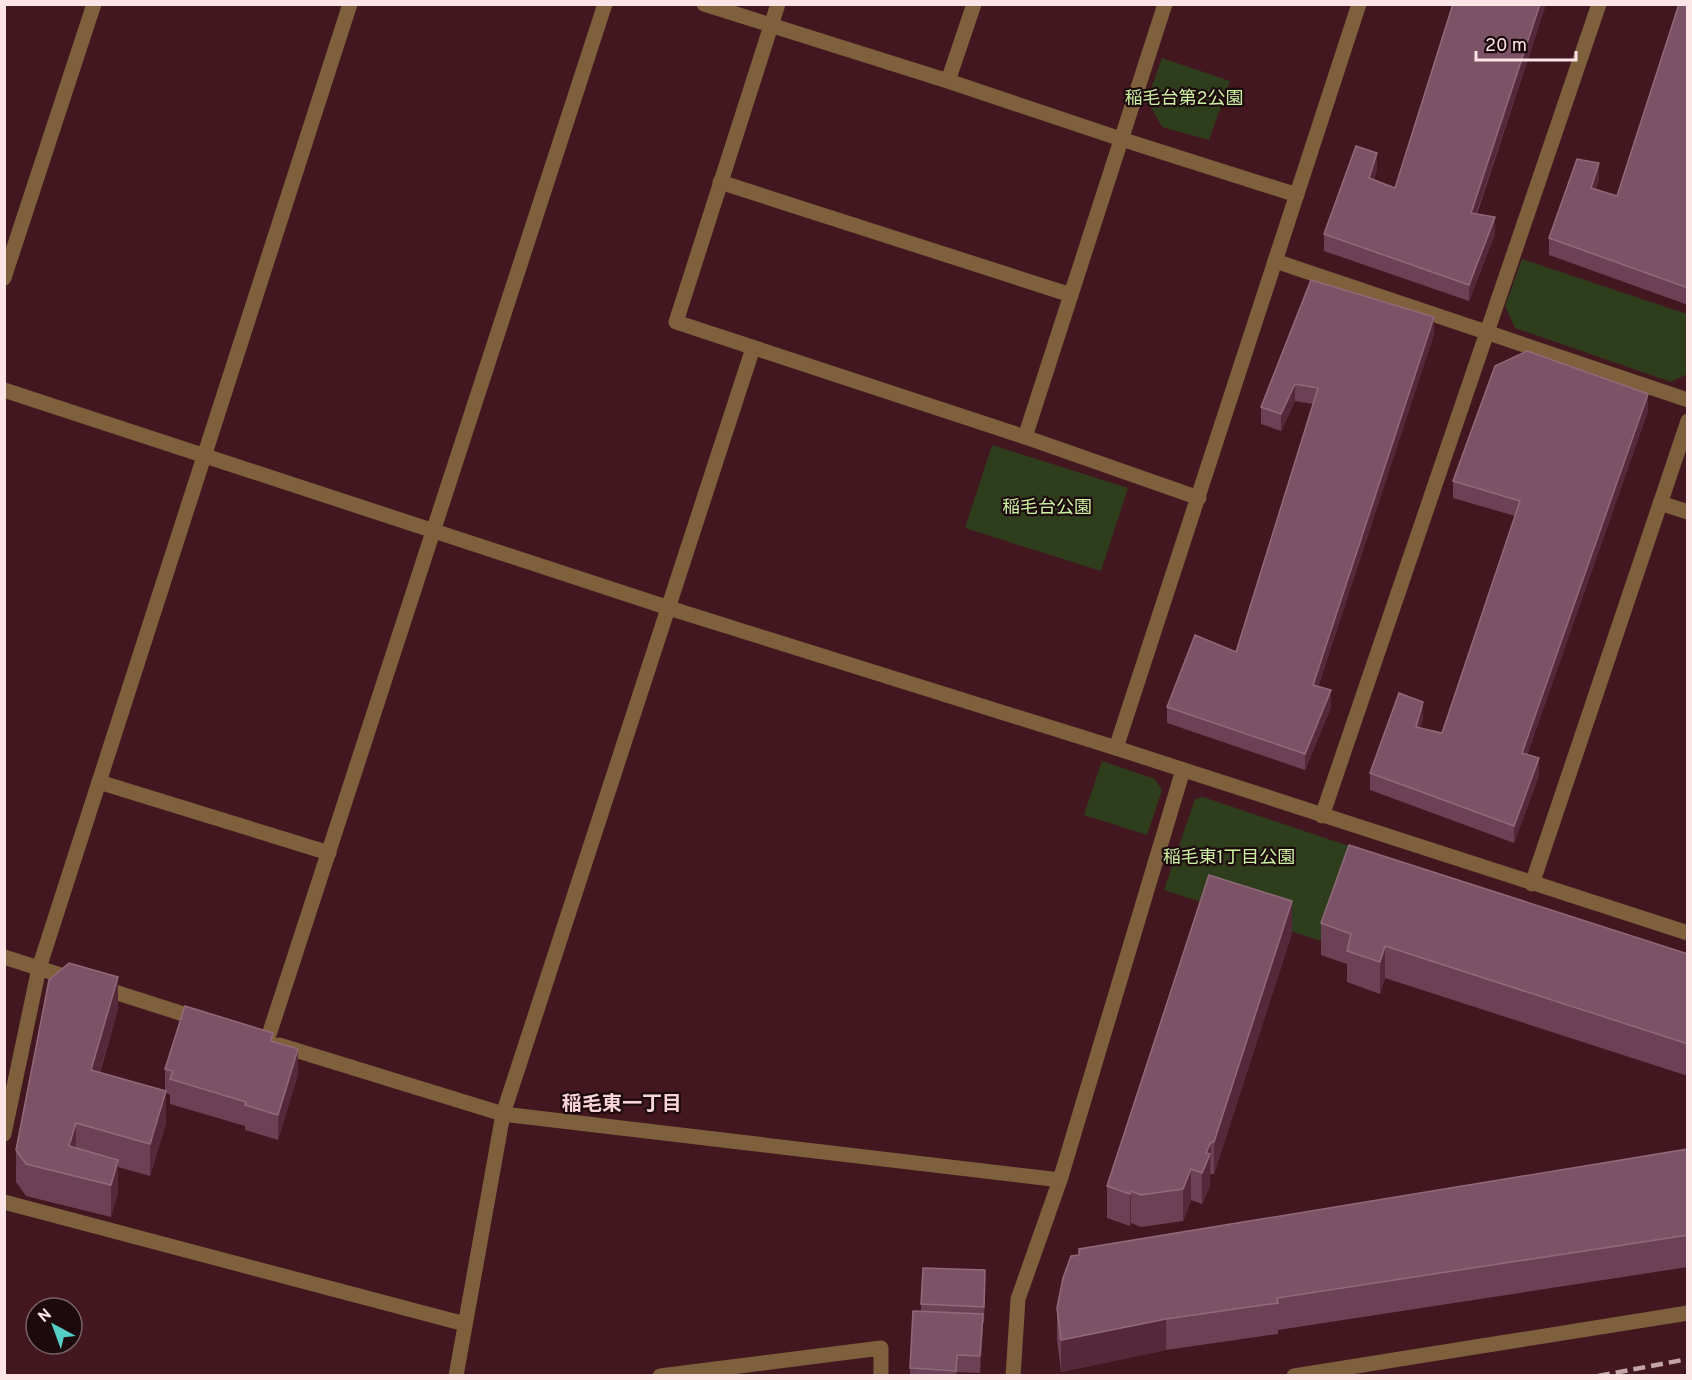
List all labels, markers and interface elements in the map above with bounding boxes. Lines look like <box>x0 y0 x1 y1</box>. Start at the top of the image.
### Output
scale bar <box>1476 24 1576 62</box>
text: 20 m <box>1485 35 1527 58</box>
park label: 稲毛台第2公園 <box>1124 88 1244 111</box>
park label: 稲毛台公園 <box>1002 497 1092 520</box>
park label: 稲毛東1丁目公園 <box>1163 847 1295 870</box>
district label: 稲毛東一丁目 <box>562 1092 682 1118</box>
north arrow <box>24 1296 84 1356</box>
text: N <box>35 1305 56 1328</box>

